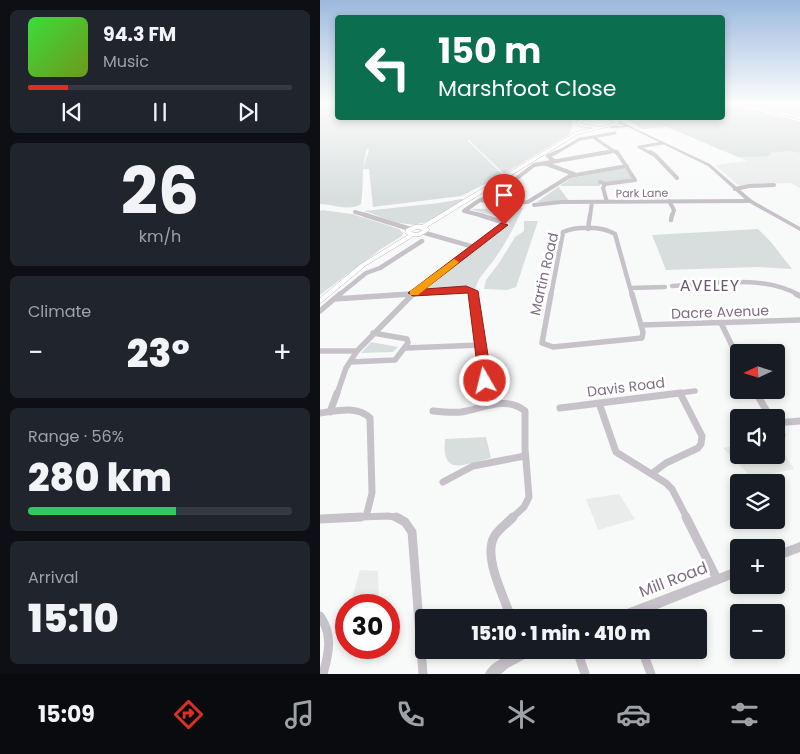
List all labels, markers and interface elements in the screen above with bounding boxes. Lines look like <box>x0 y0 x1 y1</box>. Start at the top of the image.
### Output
text: 94.3 FM <box>103 21 176 48</box>
text: 150 m <box>438 26 541 75</box>
icon: left <box>355 35 420 100</box>
text: Music <box>103 50 149 73</box>
text: Marshfoot Close <box>438 73 616 104</box>
icon: previous <box>58 98 86 126</box>
icon: pause <box>146 98 174 126</box>
icon: next <box>234 98 262 126</box>
text: 26 <box>121 146 199 237</box>
pin <box>483 174 525 225</box>
icon: arrive <box>490 181 518 209</box>
street label: Park Lane <box>616 185 669 201</box>
text: km/h <box>139 225 181 248</box>
street label: Martin Road <box>525 231 563 317</box>
district label: AVELEY <box>680 274 740 297</box>
text: Climate <box>28 300 91 323</box>
street label: Dacre Avenue <box>671 300 770 324</box>
text: 23° <box>127 327 190 380</box>
text: − <box>28 333 43 372</box>
text: + <box>273 333 292 372</box>
north arrow <box>730 344 785 399</box>
map controls <box>730 344 785 659</box>
position arrow <box>458 354 510 406</box>
street label: Davis Road <box>586 372 666 402</box>
button: sound <box>730 409 785 464</box>
text: Range · 56% <box>28 425 124 448</box>
text: 280 km <box>28 451 172 504</box>
button: layers <box>730 474 785 529</box>
button: + <box>730 539 785 594</box>
street label: Mill Road <box>636 556 711 603</box>
text: Arrival <box>28 566 78 589</box>
text: 15:10 <box>28 592 119 645</box>
speed limit sign: 30 <box>335 594 400 659</box>
button: − <box>730 604 785 659</box>
text: 15:10 · 1 min · 410 m <box>471 620 651 647</box>
icon: directions <box>171 697 206 732</box>
icon: music <box>282 697 317 732</box>
icon: phone <box>393 697 428 732</box>
icon: climate <box>504 697 539 732</box>
icon: car <box>616 697 651 732</box>
icon: filters <box>727 697 762 732</box>
text: 15:09 <box>38 699 95 730</box>

